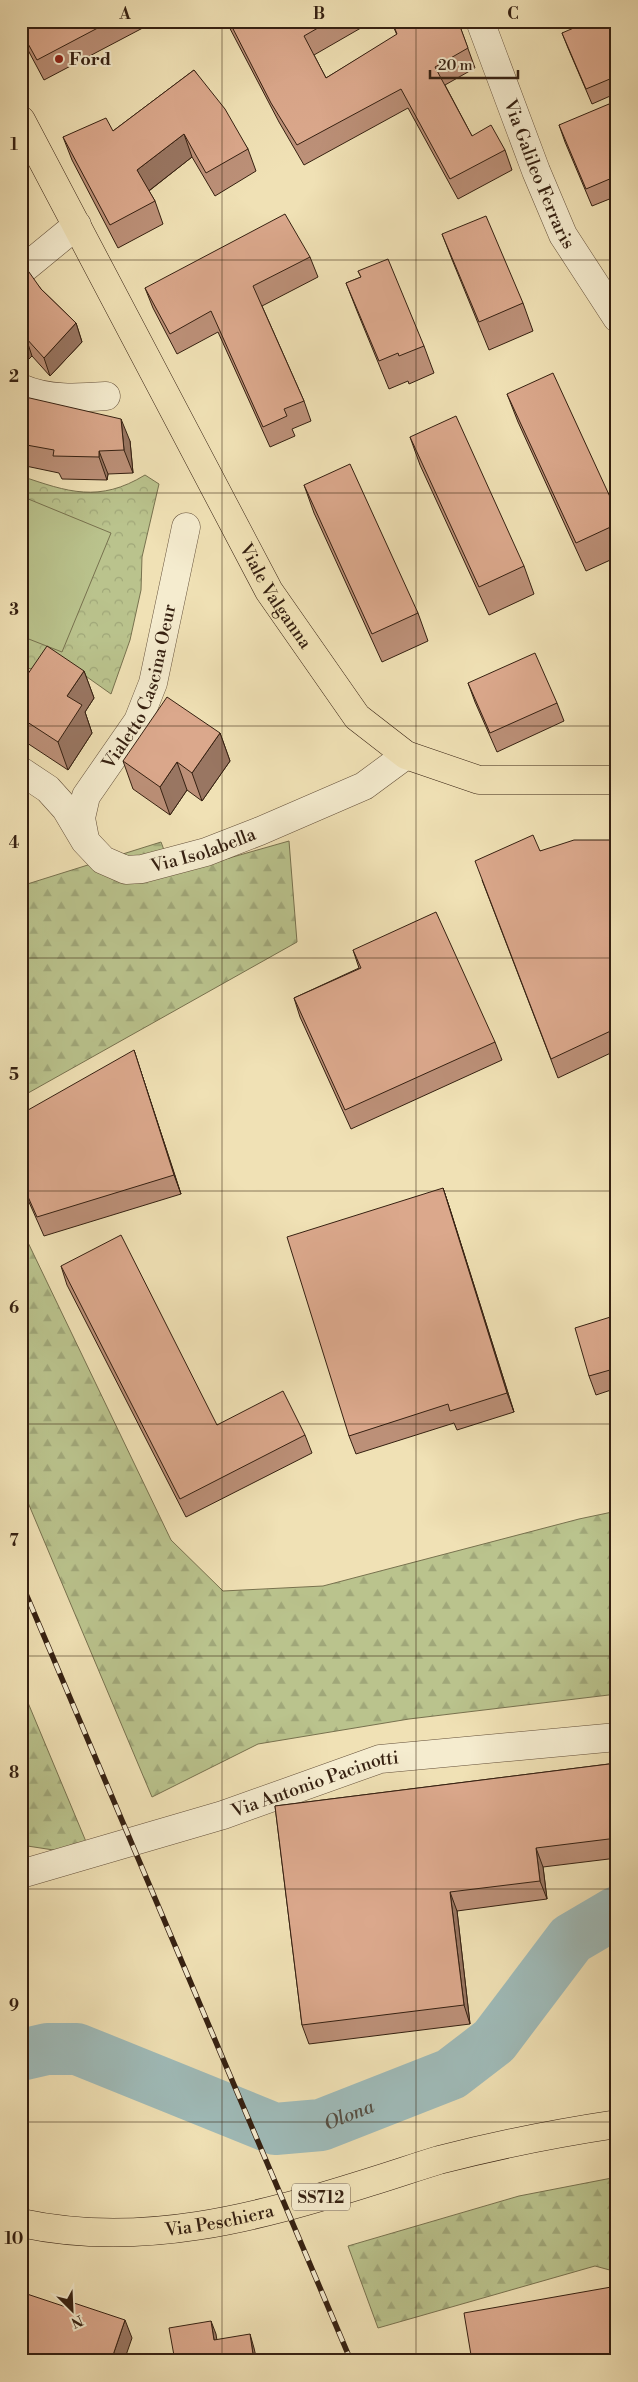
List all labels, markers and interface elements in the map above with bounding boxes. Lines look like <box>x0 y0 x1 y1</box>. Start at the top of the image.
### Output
text: A <box>118 4 131 24</box>
text: B <box>313 4 325 24</box>
text: C <box>507 4 519 24</box>
place label: Ford <box>69 48 111 71</box>
scale bar <box>430 48 518 80</box>
marker: Ford <box>53 53 65 65</box>
text: 20 m <box>438 56 473 75</box>
street label: Via Galileo Ferraris <box>498 95 580 253</box>
text: 1 <box>10 135 18 155</box>
text: 2 <box>9 367 19 387</box>
street label: Viale Valganna <box>234 539 317 654</box>
text: 3 <box>9 600 19 620</box>
street label: Vialetto Cascina Oeur <box>97 602 181 774</box>
street label: Via Isolabella <box>148 822 260 878</box>
text: 4 <box>9 833 20 853</box>
text: 5 <box>9 1065 19 1085</box>
text: 6 <box>9 1298 19 1318</box>
text: 7 <box>9 1531 19 1551</box>
street label: Via Antonio Pacinotti <box>228 1746 400 1823</box>
text: 8 <box>9 1763 19 1783</box>
text: 9 <box>9 1996 19 2016</box>
water label: Olona <box>320 2094 378 2136</box>
road number: SS712 <box>292 2184 350 2210</box>
street label: Via Peschiera <box>163 2199 277 2242</box>
text: 10 <box>5 2229 23 2249</box>
north arrow <box>48 2284 98 2334</box>
text: N <box>68 2310 86 2331</box>

